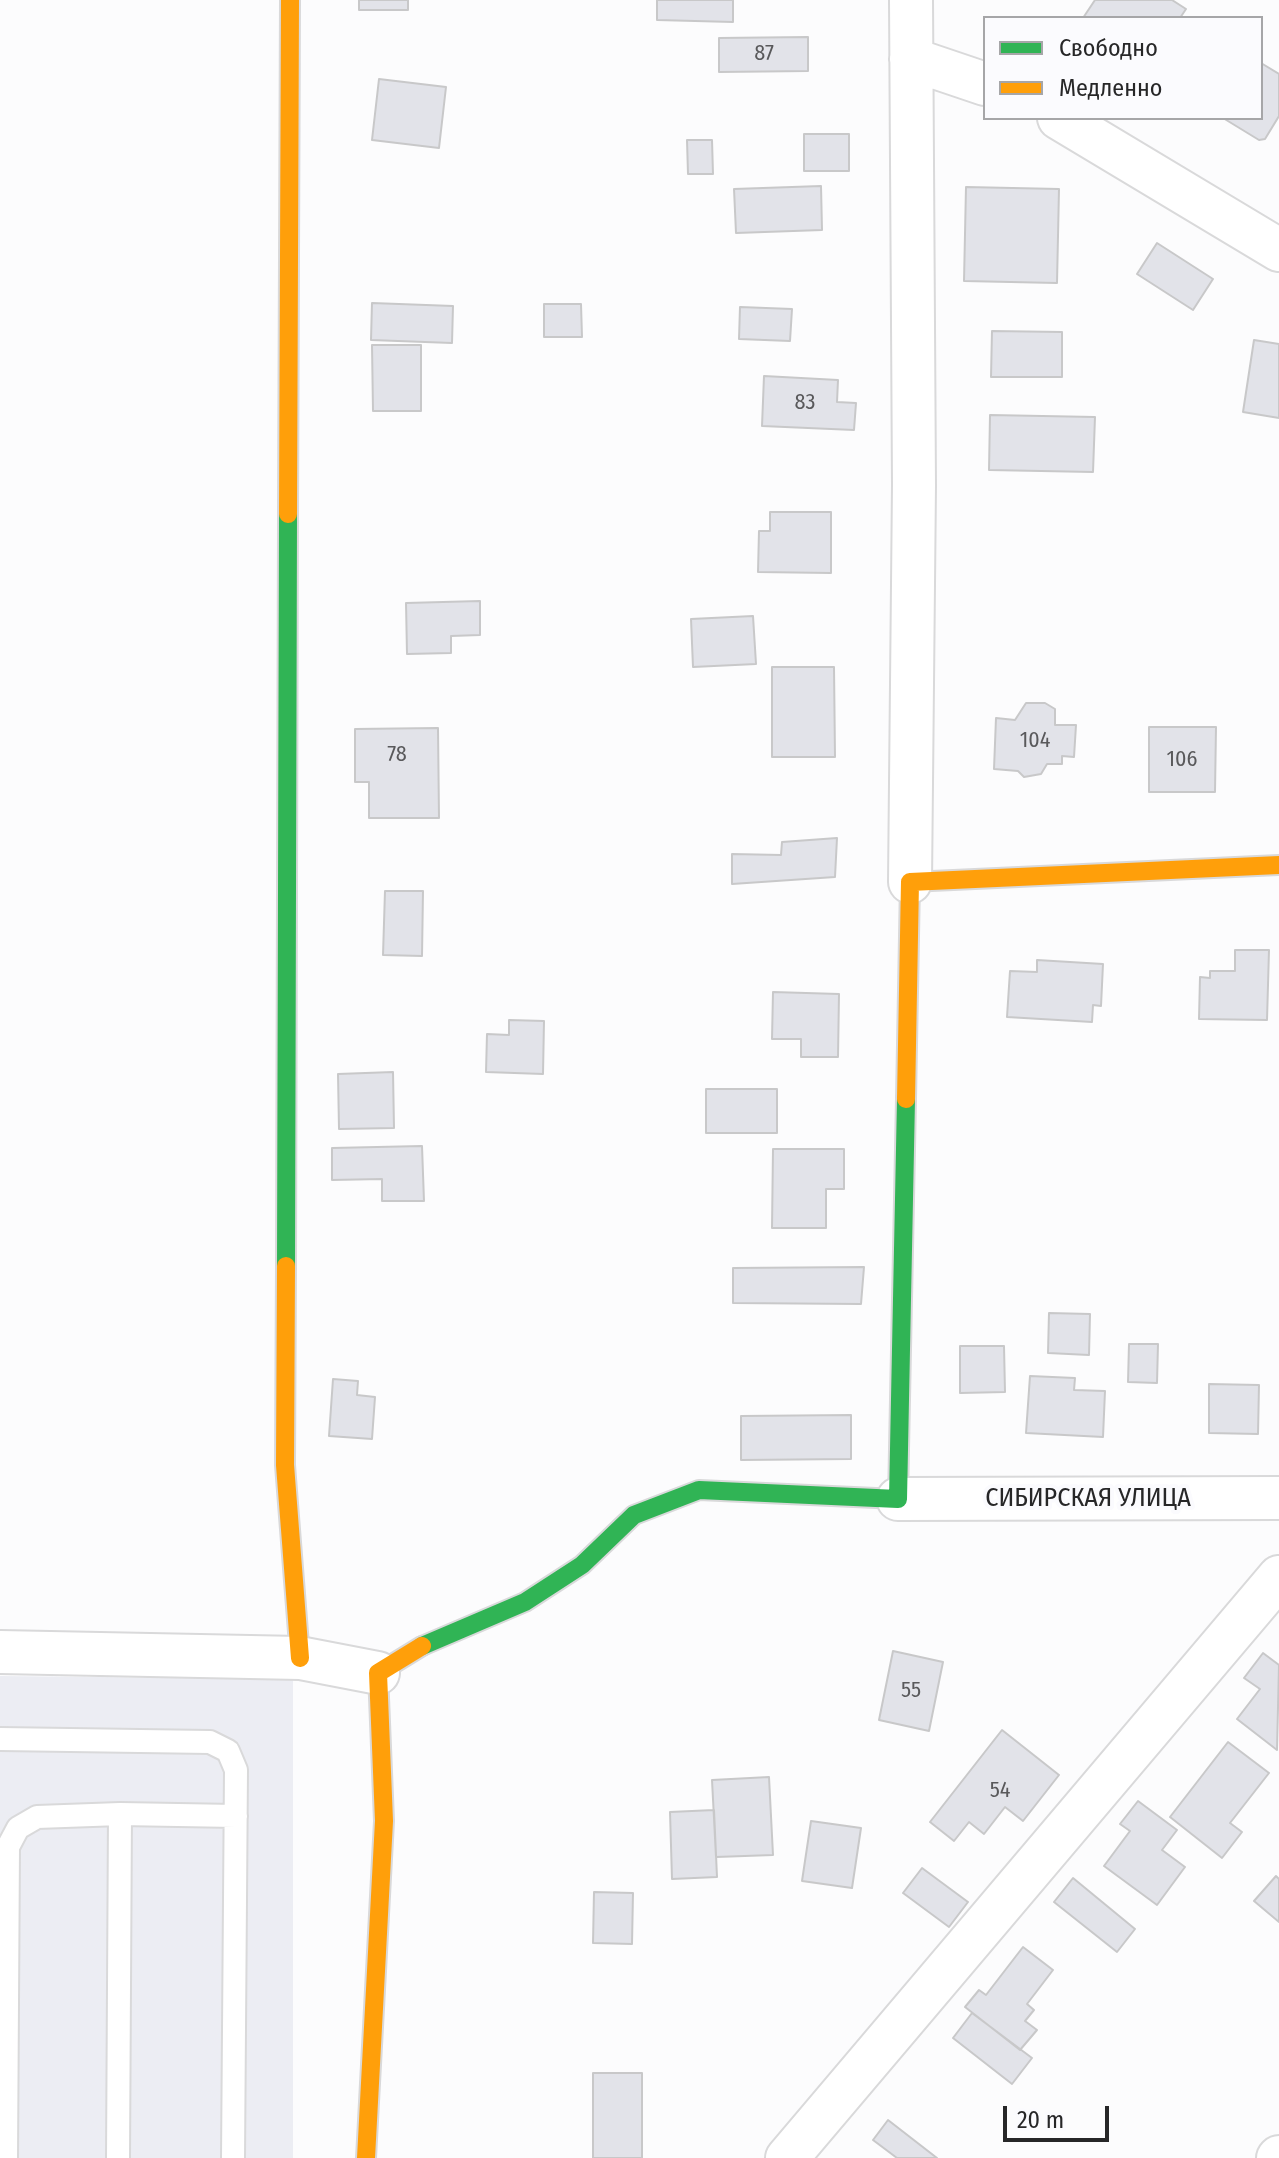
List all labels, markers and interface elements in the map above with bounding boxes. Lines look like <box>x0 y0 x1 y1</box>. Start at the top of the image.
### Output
legend <box>983 16 1263 120</box>
text: Свободно <box>1059 34 1158 62</box>
house number: 87 <box>754 41 774 67</box>
text: Медленно <box>1059 74 1162 102</box>
house number: 83 <box>795 390 815 416</box>
house number: 104 <box>1020 728 1050 754</box>
house number: 78 <box>387 742 407 768</box>
house number: 106 <box>1167 747 1197 773</box>
street label: СИБИРСКАЯ УЛИЦА <box>985 1483 1191 1515</box>
house number: 55 <box>901 1678 921 1704</box>
house number: 54 <box>990 1778 1010 1804</box>
scale bar <box>1007 2090 1113 2140</box>
text: 20 m <box>1017 2106 1064 2134</box>

